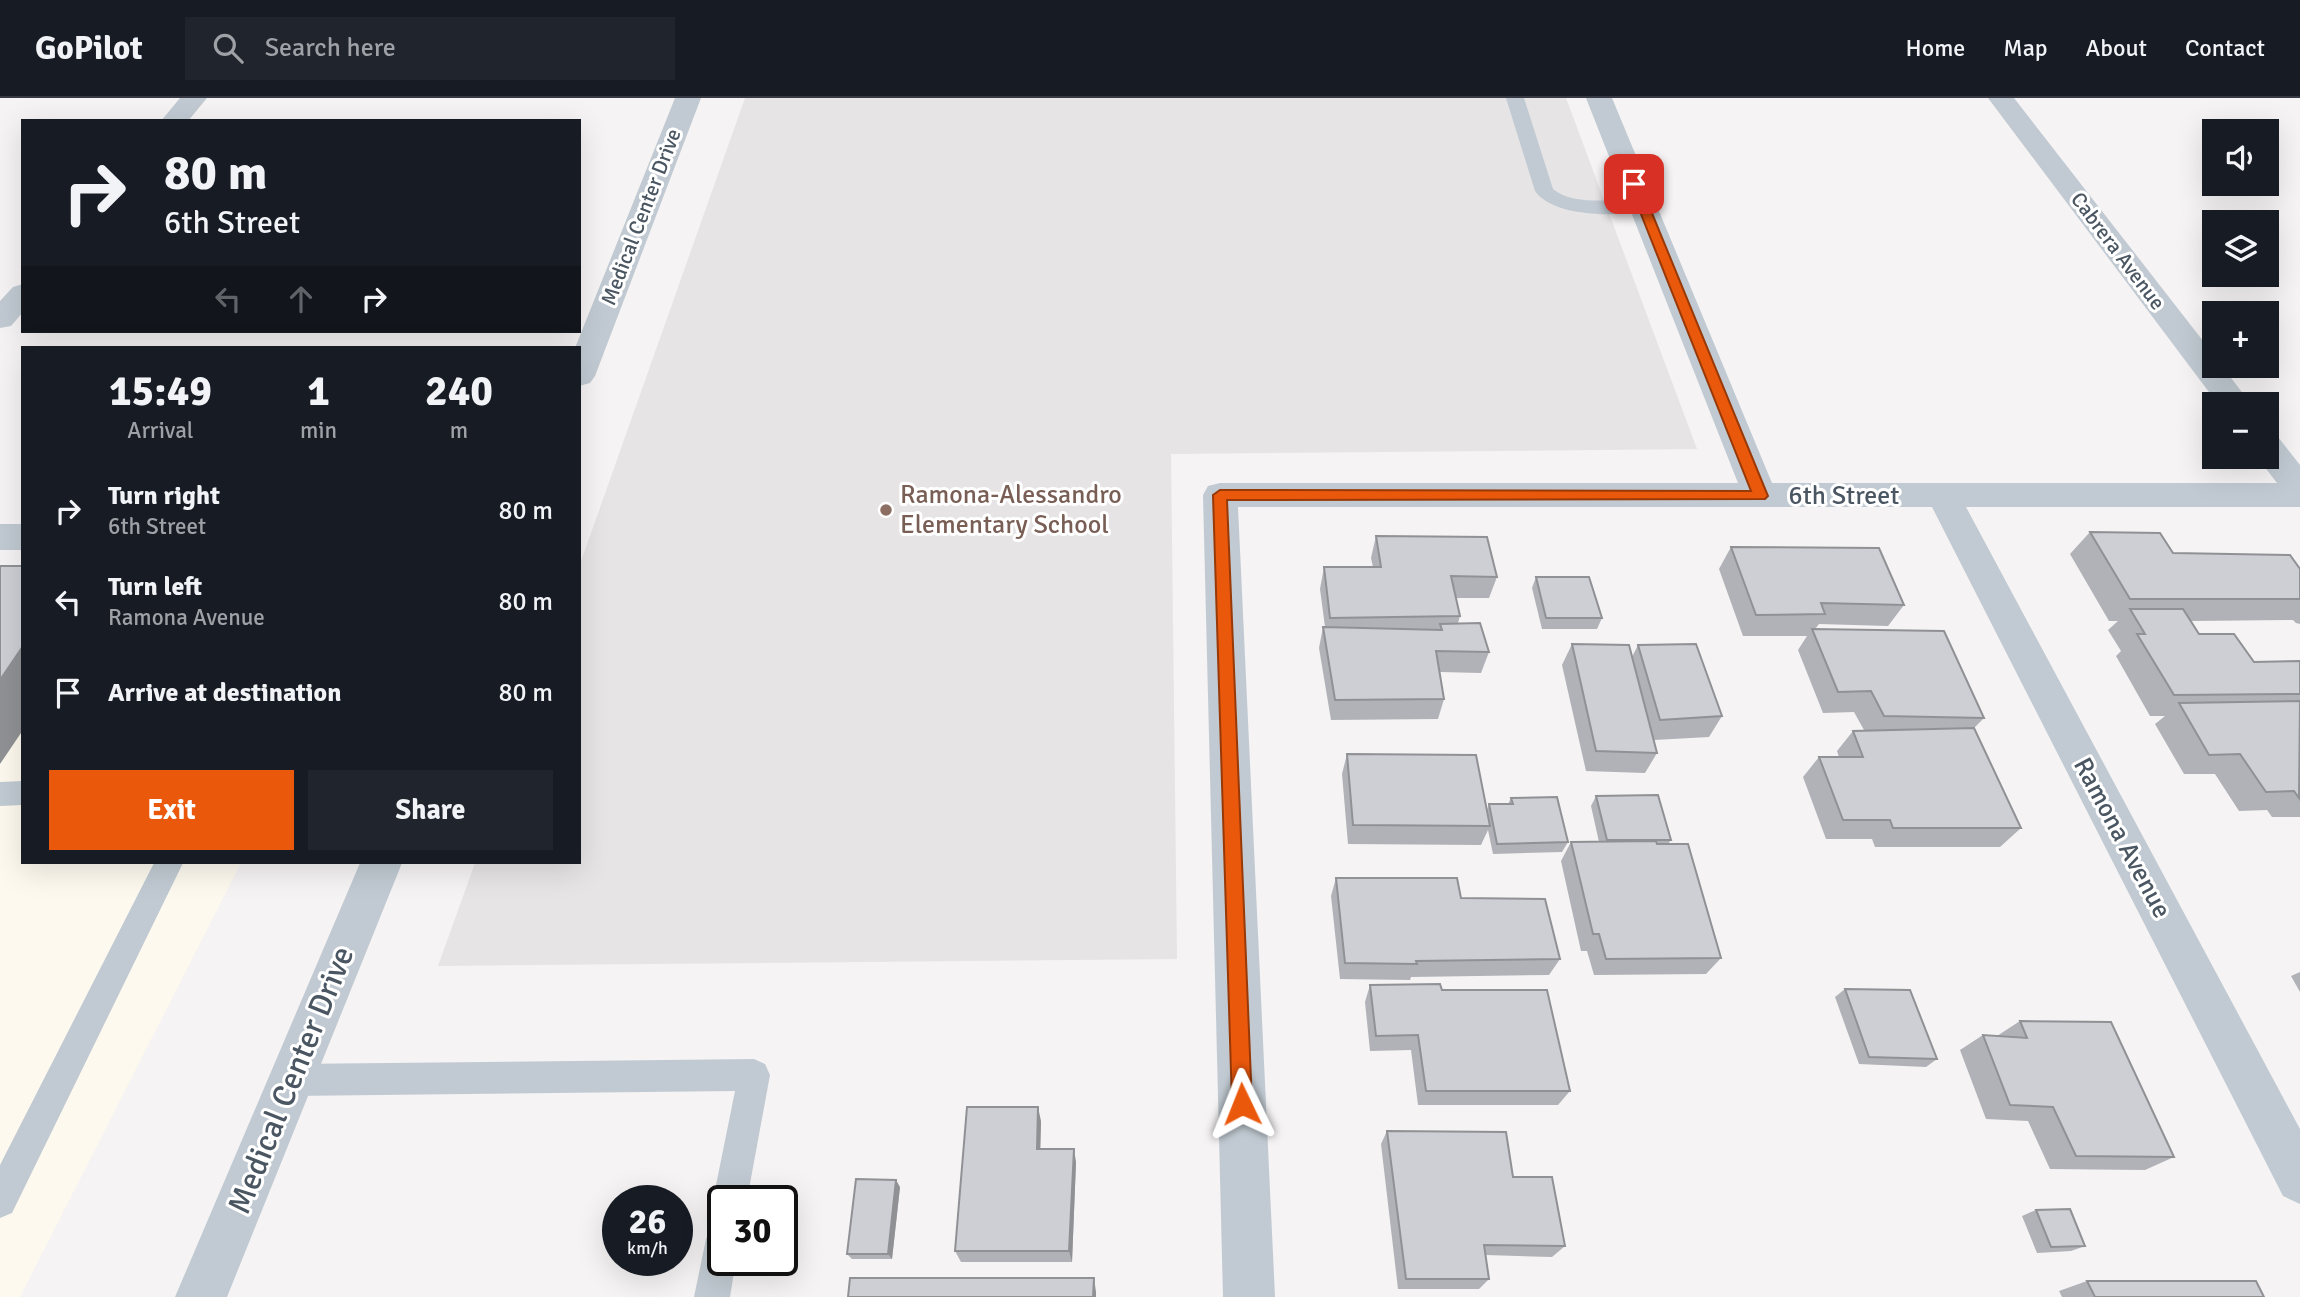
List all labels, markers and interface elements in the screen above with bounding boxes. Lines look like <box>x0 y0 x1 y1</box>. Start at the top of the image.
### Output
search box <box>185 17 675 80</box>
text: GoPilot <box>35 28 143 69</box>
icon: search <box>209 29 247 67</box>
text: Search here <box>265 32 396 64</box>
text: Home <box>1905 33 1965 63</box>
text: Map <box>2003 33 2048 63</box>
text: About <box>2086 33 2147 63</box>
text: Contact <box>2185 33 2265 63</box>
map controls <box>2202 119 2279 469</box>
button: sound <box>2202 119 2279 196</box>
street label: Medical Center Drive <box>595 125 687 309</box>
text: 80 m <box>164 143 267 203</box>
icon: right <box>49 147 140 238</box>
pin <box>1604 154 1664 214</box>
icon: arrive <box>1615 165 1653 203</box>
street label: Cabrera Avenue <box>2065 187 2171 315</box>
text: 6th Street <box>164 203 300 242</box>
button: layers <box>2202 210 2279 287</box>
icon: left <box>209 280 247 318</box>
icon: ahead <box>282 280 320 318</box>
icon: right <box>355 280 393 318</box>
button: + <box>2202 301 2279 378</box>
text: 15:49 <box>109 366 212 417</box>
text: 1 <box>307 366 330 417</box>
text: 240 <box>425 366 493 417</box>
button: − <box>2202 392 2279 469</box>
text: Arrival <box>127 416 194 445</box>
text: min <box>300 416 337 445</box>
text: m <box>450 416 468 445</box>
place label: Ramona-Alessandro Elementary School <box>900 479 1122 541</box>
text: Turn right <box>108 480 220 512</box>
street label: 6th Street <box>1789 480 1899 512</box>
icon: right <box>49 492 87 530</box>
text: 80 m <box>498 495 553 527</box>
marker: Ramona-Alessandro Elementary School <box>878 502 894 518</box>
text: 6th Street <box>108 512 206 541</box>
text: Turn left <box>108 571 202 603</box>
icon: left <box>49 583 87 621</box>
text: 80 m <box>498 586 553 618</box>
text: Ramona Avenue <box>108 603 265 632</box>
icon: arrive <box>49 674 87 712</box>
text: Arrive at destination <box>108 677 341 709</box>
text: 80 m <box>498 677 553 709</box>
street label: Ramona Avenue <box>2066 752 2178 924</box>
button: Exit <box>49 770 294 850</box>
button: Share <box>308 770 553 850</box>
street label: Medical Center Drive <box>220 941 362 1219</box>
position arrow <box>1205 1067 1279 1141</box>
speed limit sign: 30 <box>707 1185 798 1276</box>
text: 26 <box>629 1200 666 1243</box>
text: km/h <box>627 1237 668 1259</box>

